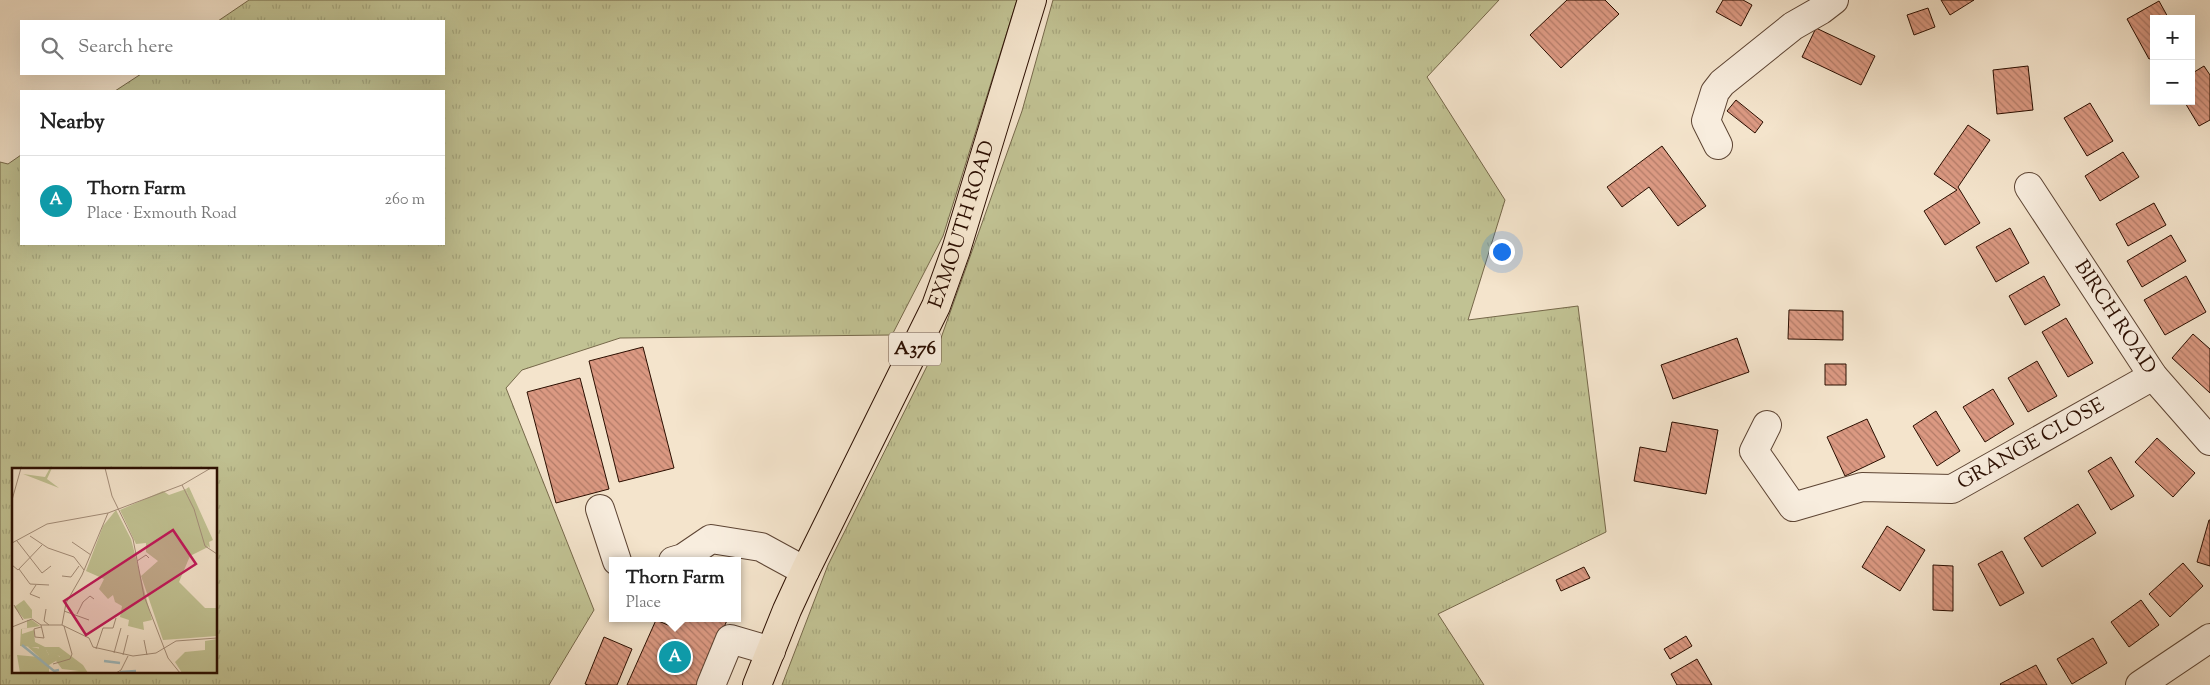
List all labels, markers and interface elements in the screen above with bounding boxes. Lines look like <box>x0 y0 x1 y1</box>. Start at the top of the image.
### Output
map controls <box>2150 15 2195 105</box>
button: + <box>2150 15 2195 60</box>
search box <box>20 20 445 75</box>
icon: search <box>38 34 66 62</box>
text: Search here <box>78 34 173 61</box>
button: − <box>2150 60 2195 105</box>
text: Nearby <box>40 108 105 138</box>
street label: EXMOUTH ROAD <box>922 137 1003 312</box>
text: Thorn Farm <box>87 176 186 203</box>
text: A <box>50 189 63 212</box>
text: 260 m <box>384 189 425 212</box>
text: Place · Exmouth Road <box>87 203 237 226</box>
your location <box>1489 239 1515 265</box>
street label: BIRCH ROAD <box>2066 255 2163 380</box>
road number: A376 <box>889 332 941 366</box>
street label: GRANGE CLOSE <box>1952 391 2110 498</box>
inset map <box>12 468 218 672</box>
popup <box>609 557 741 622</box>
text: Thorn Farm <box>626 565 724 592</box>
text: Place <box>626 592 661 615</box>
pin: A <box>659 638 691 676</box>

